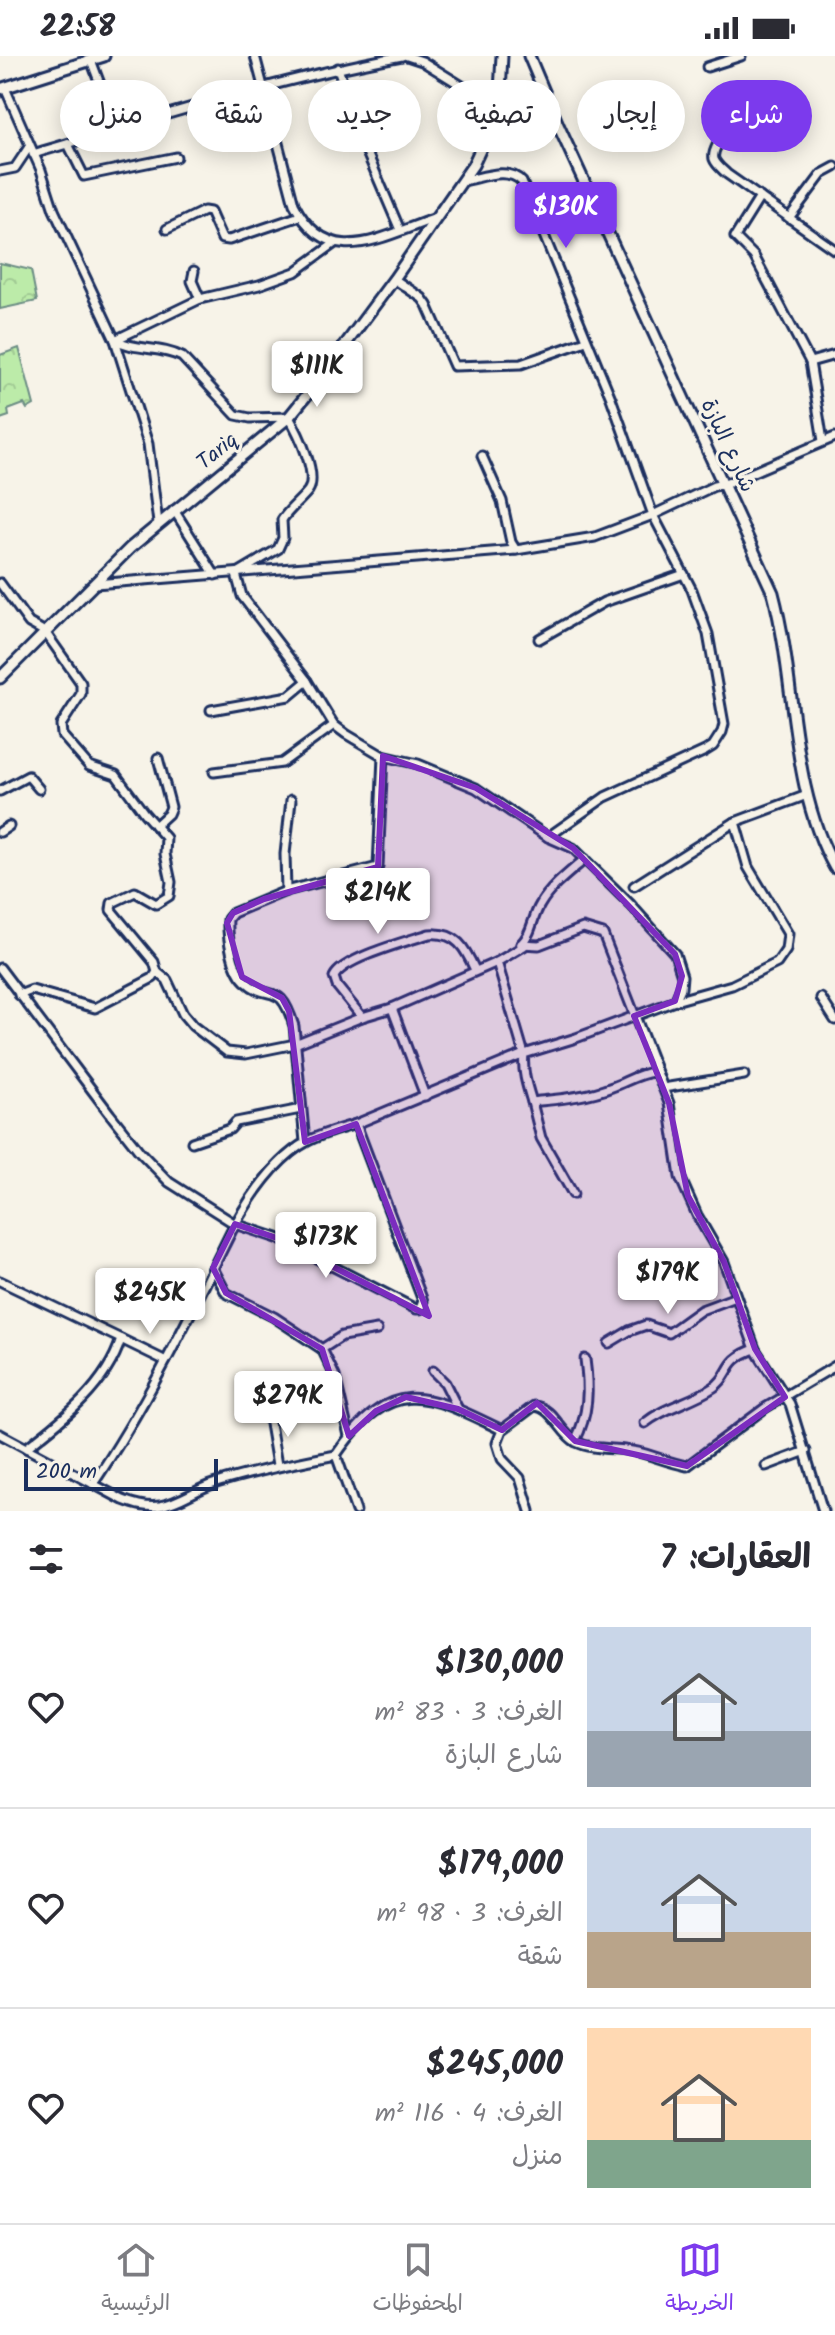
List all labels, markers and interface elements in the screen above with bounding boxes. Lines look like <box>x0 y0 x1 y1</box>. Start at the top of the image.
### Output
text: 22:58 <box>40 4 115 52</box>
chip: منزل <box>60 80 171 152</box>
chip: شقة <box>187 80 292 152</box>
chip: جديد <box>308 80 421 152</box>
chip: تصفية <box>437 80 561 152</box>
chip: إيجار <box>577 80 685 152</box>
chip: شراء <box>701 80 812 152</box>
pin: $130K <box>510 182 622 250</box>
text: $130K <box>533 187 599 229</box>
pin: $111K <box>261 341 373 409</box>
text: $111K <box>290 346 344 388</box>
street label: شارع البازة <box>690 393 764 499</box>
street label: Tariq <box>189 424 247 480</box>
pin: $214K <box>322 868 434 936</box>
text: $214K <box>344 873 412 915</box>
pin: $173K <box>270 1212 382 1280</box>
text: $173K <box>293 1217 359 1259</box>
pin: $179K <box>612 1248 724 1316</box>
text: $179K <box>636 1253 700 1295</box>
pin: $245K <box>94 1268 206 1336</box>
text: $245K <box>113 1273 187 1315</box>
pin: $279K <box>232 1371 344 1439</box>
text: $279K <box>252 1376 324 1418</box>
scale bar <box>24 1455 218 1491</box>
text: 200 m <box>36 1455 97 1490</box>
text: العقارات: 7 <box>660 1532 811 1586</box>
icon: filters <box>24 1537 68 1581</box>
text: $130,000 <box>435 1637 563 1691</box>
icon: home <box>651 1659 747 1755</box>
icon: heart <box>24 1685 68 1729</box>
text: الغرف: 3 · 83 m² <box>375 1692 563 1734</box>
text: شارع البازة <box>445 1735 563 1777</box>
text: $179,000 <box>438 1838 563 1892</box>
icon: home <box>651 1860 747 1956</box>
icon: heart <box>24 1886 68 1930</box>
text: الغرف: 3 · 98 m² <box>377 1893 563 1935</box>
text: شقة <box>518 1936 563 1978</box>
text: $245,000 <box>426 2038 563 2092</box>
icon: home <box>651 2060 747 2156</box>
icon: heart <box>24 2086 68 2130</box>
text: الغرف: 4 · 116 m² <box>375 2093 563 2135</box>
text: منزل <box>512 2136 563 2178</box>
tab: الرئيسية <box>101 2238 170 2322</box>
tab: المحفوظات <box>372 2238 463 2322</box>
tab: الخريطة <box>665 2238 734 2322</box>

